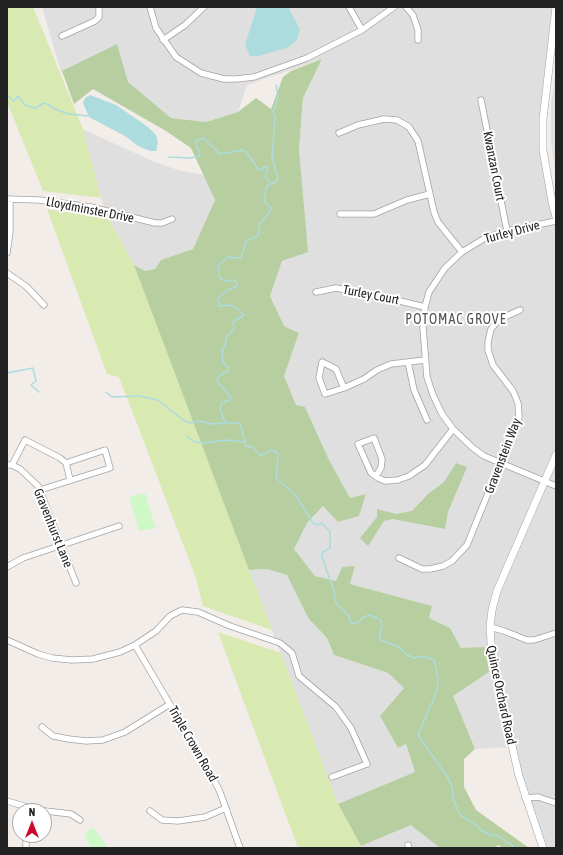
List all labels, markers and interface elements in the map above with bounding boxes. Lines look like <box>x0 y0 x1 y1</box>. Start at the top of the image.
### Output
street label: Kwanzan Court <box>480 130 508 202</box>
street label: Lloydminster Drive <box>45 194 135 226</box>
street label: Turley Drive <box>483 217 541 247</box>
street label: Turley Court <box>341 282 401 308</box>
district label: POTOMAC GROVE <box>405 312 507 328</box>
street label: Gravenstein Way <box>481 416 525 496</box>
street label: Gravenhurst Lane <box>30 486 76 570</box>
street label: Quince Orchard Road <box>483 644 519 746</box>
street label: Triple Crown Road <box>165 703 221 785</box>
north arrow <box>12 803 52 843</box>
text: N <box>29 806 35 818</box>

